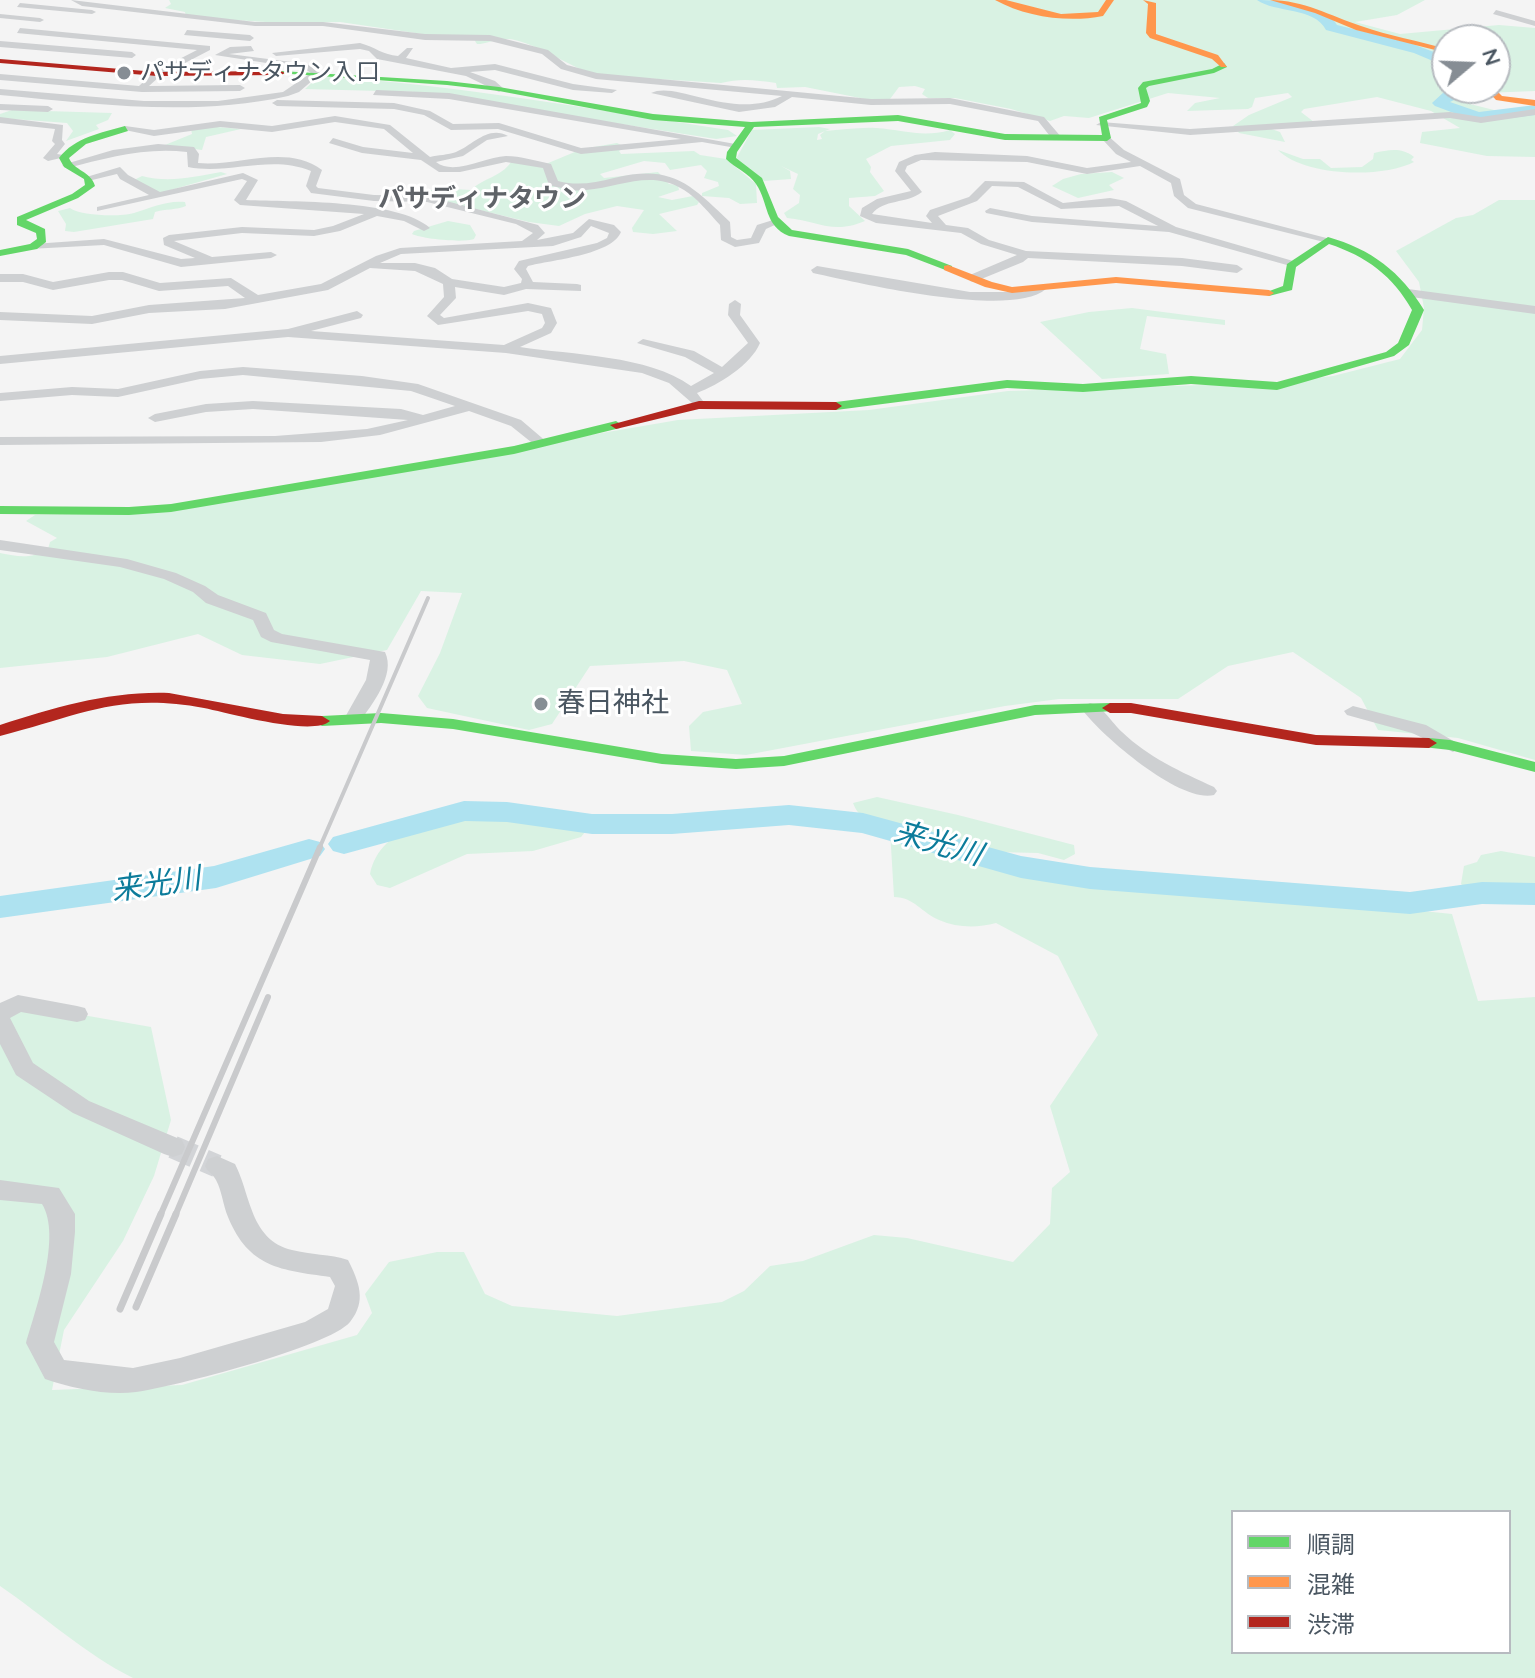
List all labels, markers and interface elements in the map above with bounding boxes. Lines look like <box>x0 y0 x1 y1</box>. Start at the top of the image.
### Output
north arrow <box>1431 24 1511 104</box>
text: N <box>1476 45 1508 69</box>
place label: パサディナタウン入口 <box>140 59 380 87</box>
marker: パサディナタウン入口 <box>115 64 133 82</box>
district label: パサディナタウン <box>378 183 586 215</box>
place label: 春日神社 <box>557 687 669 721</box>
marker: 春日神社 <box>532 695 550 713</box>
water label: 来光川 <box>890 814 986 874</box>
water label: 来光川 <box>109 861 203 909</box>
legend <box>1231 1510 1511 1654</box>
text: 順調 <box>1307 1529 1355 1559</box>
text: 混雑 <box>1307 1569 1355 1599</box>
text: 渋滞 <box>1307 1609 1355 1639</box>

